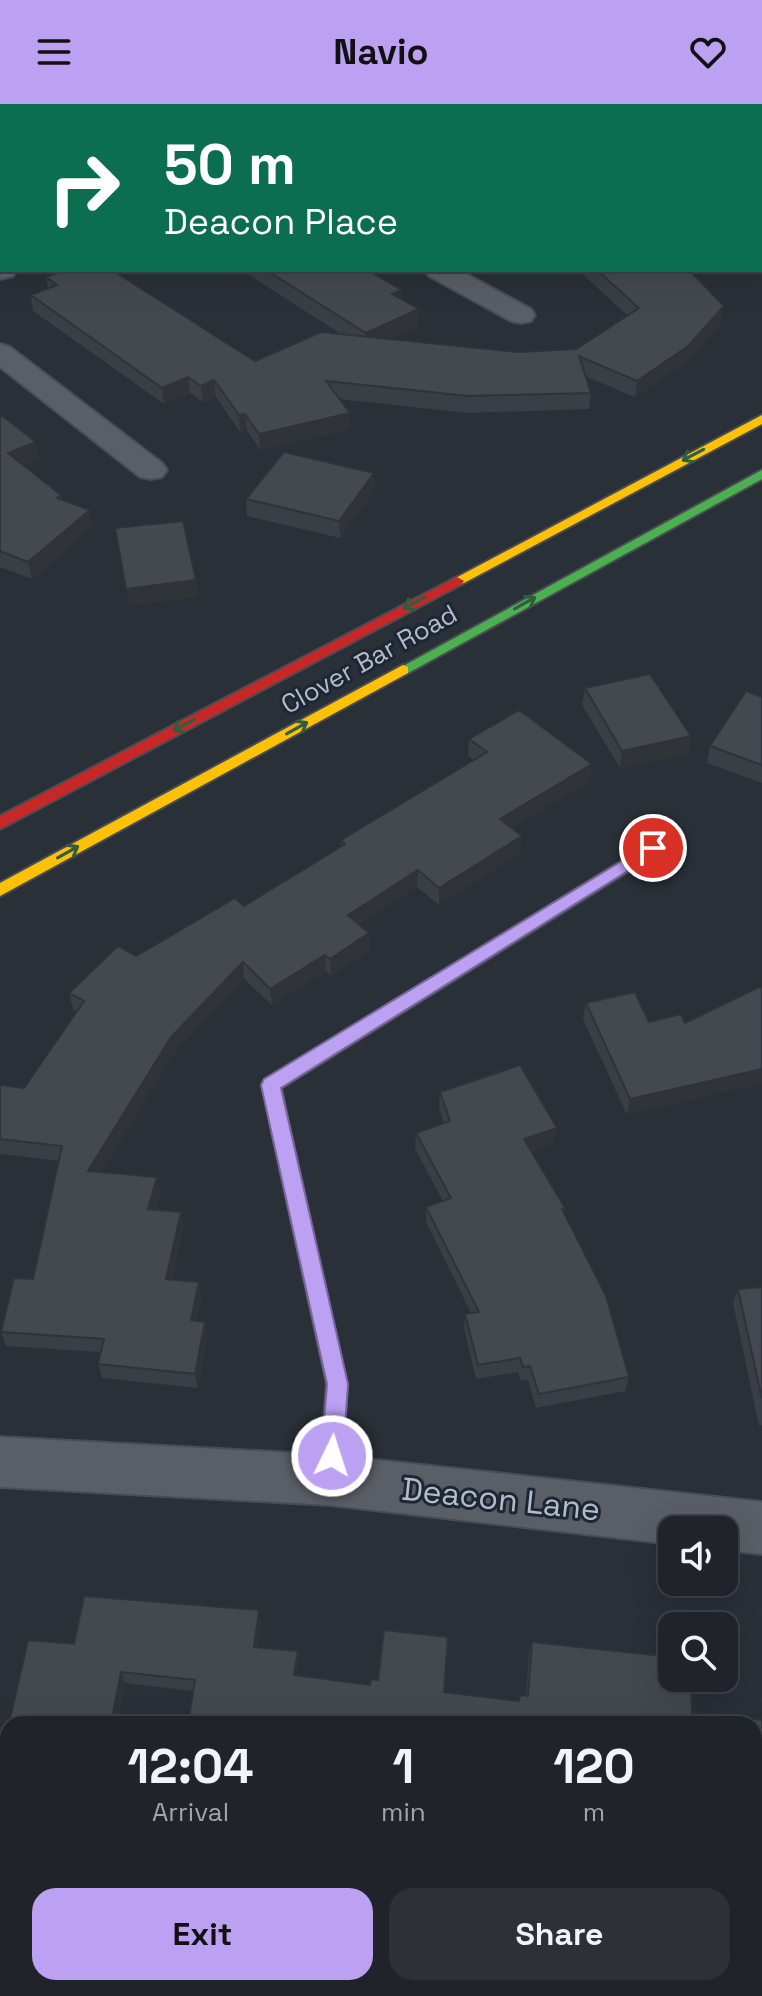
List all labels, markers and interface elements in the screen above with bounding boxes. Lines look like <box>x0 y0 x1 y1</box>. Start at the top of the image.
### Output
text: Navio <box>333 29 429 75</box>
icon: menu <box>32 30 76 74</box>
icon: heart <box>686 30 730 74</box>
text: 50 m <box>164 129 296 200</box>
icon: right <box>32 136 136 240</box>
text: Deacon Place <box>164 199 398 245</box>
one-way arrow <box>682 448 705 464</box>
one-way arrow <box>513 595 536 611</box>
one-way arrow <box>402 596 426 612</box>
street label: Clover Bar Road <box>275 597 463 721</box>
one-way arrow <box>173 718 197 734</box>
one-way arrow <box>284 719 308 735</box>
pin <box>619 814 687 882</box>
icon: arrive <box>631 826 675 870</box>
one-way arrow <box>56 844 80 860</box>
position arrow <box>290 1414 374 1498</box>
street label: Deacon Lane <box>400 1469 602 1529</box>
map controls <box>658 1516 738 1692</box>
button: sound <box>658 1516 738 1596</box>
button: search <box>658 1612 738 1692</box>
text: 12:04 <box>127 1736 254 1797</box>
text: 1 <box>393 1736 414 1797</box>
text: 120 <box>553 1736 635 1797</box>
text: Arrival <box>152 1795 229 1829</box>
text: min <box>381 1795 426 1829</box>
text: m <box>583 1795 605 1829</box>
button: Exit <box>32 1888 373 1980</box>
button: Share <box>389 1888 730 1980</box>

